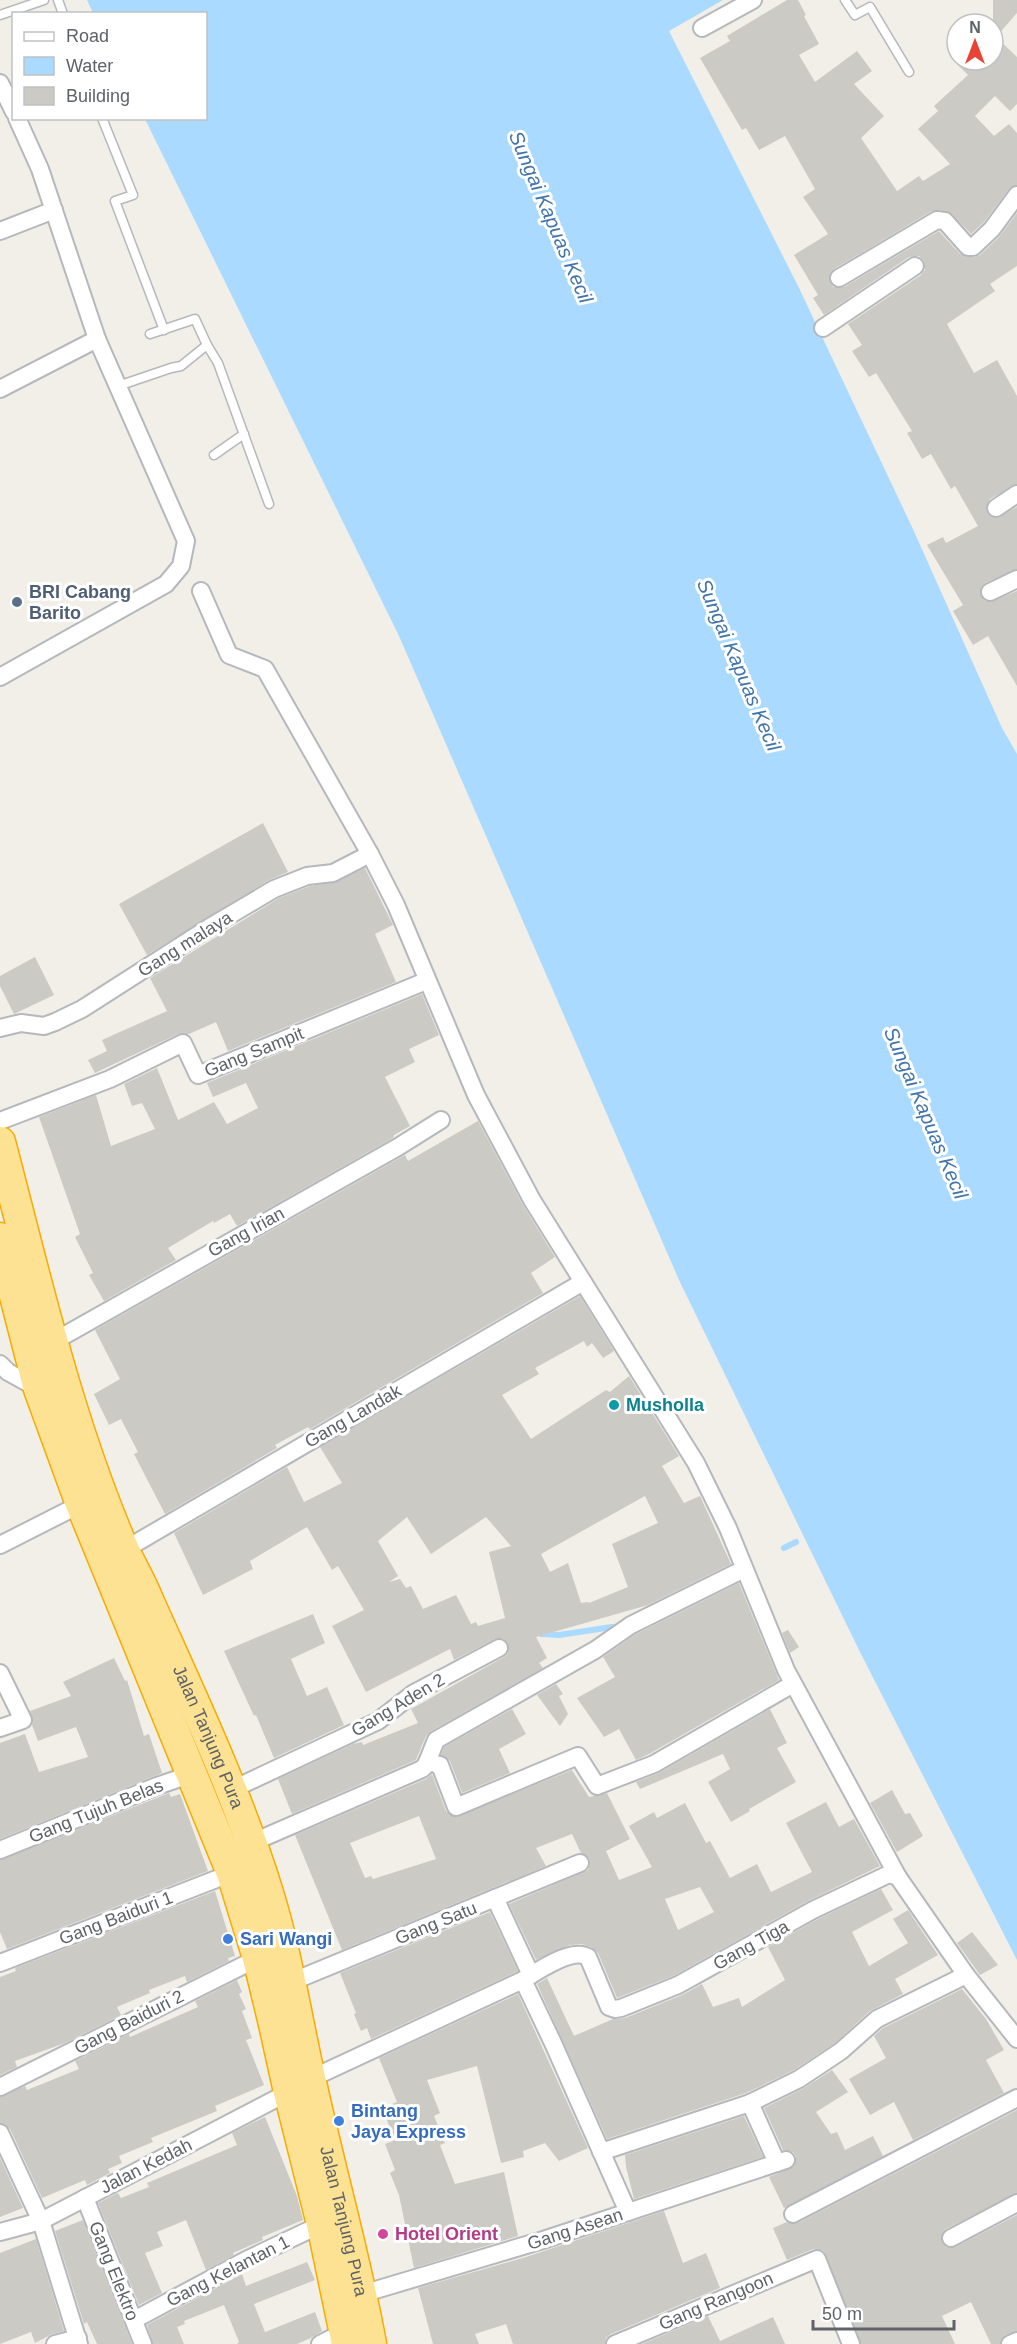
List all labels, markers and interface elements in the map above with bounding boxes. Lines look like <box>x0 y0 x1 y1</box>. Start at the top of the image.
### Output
legend <box>12 12 207 120</box>
north arrow <box>945 12 1005 72</box>
text: N <box>969 19 981 36</box>
text: Road <box>66 26 109 46</box>
text: Water <box>66 56 113 76</box>
text: Building <box>66 86 130 106</box>
water label: Sungai Kapuas Kecil <box>505 128 597 307</box>
water label: Sungai Kapuas Kecil <box>693 576 785 755</box>
place label: BRI Cabang Barito <box>29 582 131 623</box>
marker: BRI Cabang Barito <box>10 595 24 609</box>
street label: Gang malaya <box>134 907 237 981</box>
street label: Gang Sampit <box>202 1023 306 1081</box>
water label: Sungai Kapuas Kecil <box>880 1024 972 1203</box>
street label: Gang Irian <box>204 1203 288 1261</box>
street label: Gang Landak <box>301 1380 406 1452</box>
place label: Musholla <box>626 1395 705 1415</box>
marker: Musholla <box>607 1398 621 1412</box>
street label: Jalan Tanjung Pura <box>169 1662 248 1812</box>
street label: Gang Aden 2 <box>348 1669 448 1741</box>
street label: Gang Tujuh Belas <box>26 1775 166 1847</box>
street label: Gang Baiduri 1 <box>56 1887 176 1949</box>
street label: Gang Satu <box>392 1898 480 1948</box>
street label: Gang Tiga <box>710 1916 793 1974</box>
place label: Sari Wangi <box>240 1929 332 1949</box>
marker: Sari Wangi <box>221 1932 235 1946</box>
street label: Gang Baiduri 2 <box>71 1986 187 2058</box>
place label: Bintang Jaya Express <box>351 2101 466 2142</box>
marker: Bintang Jaya Express <box>332 2114 346 2128</box>
street label: Jalan Kedah <box>97 2134 195 2198</box>
street label: Jalan Tanjung Pura <box>316 2144 371 2299</box>
street label: Gang Asean <box>525 2204 625 2254</box>
street label: Gang Elektro <box>85 2219 143 2323</box>
place label: Hotel Orient <box>395 2224 498 2244</box>
marker: Hotel Orient <box>376 2227 390 2241</box>
street label: Gang Kelantan 1 <box>163 2231 293 2311</box>
street label: Gang Rangoon <box>656 2268 776 2334</box>
scale bar <box>813 2293 954 2331</box>
text: 50 m <box>822 2304 862 2324</box>

